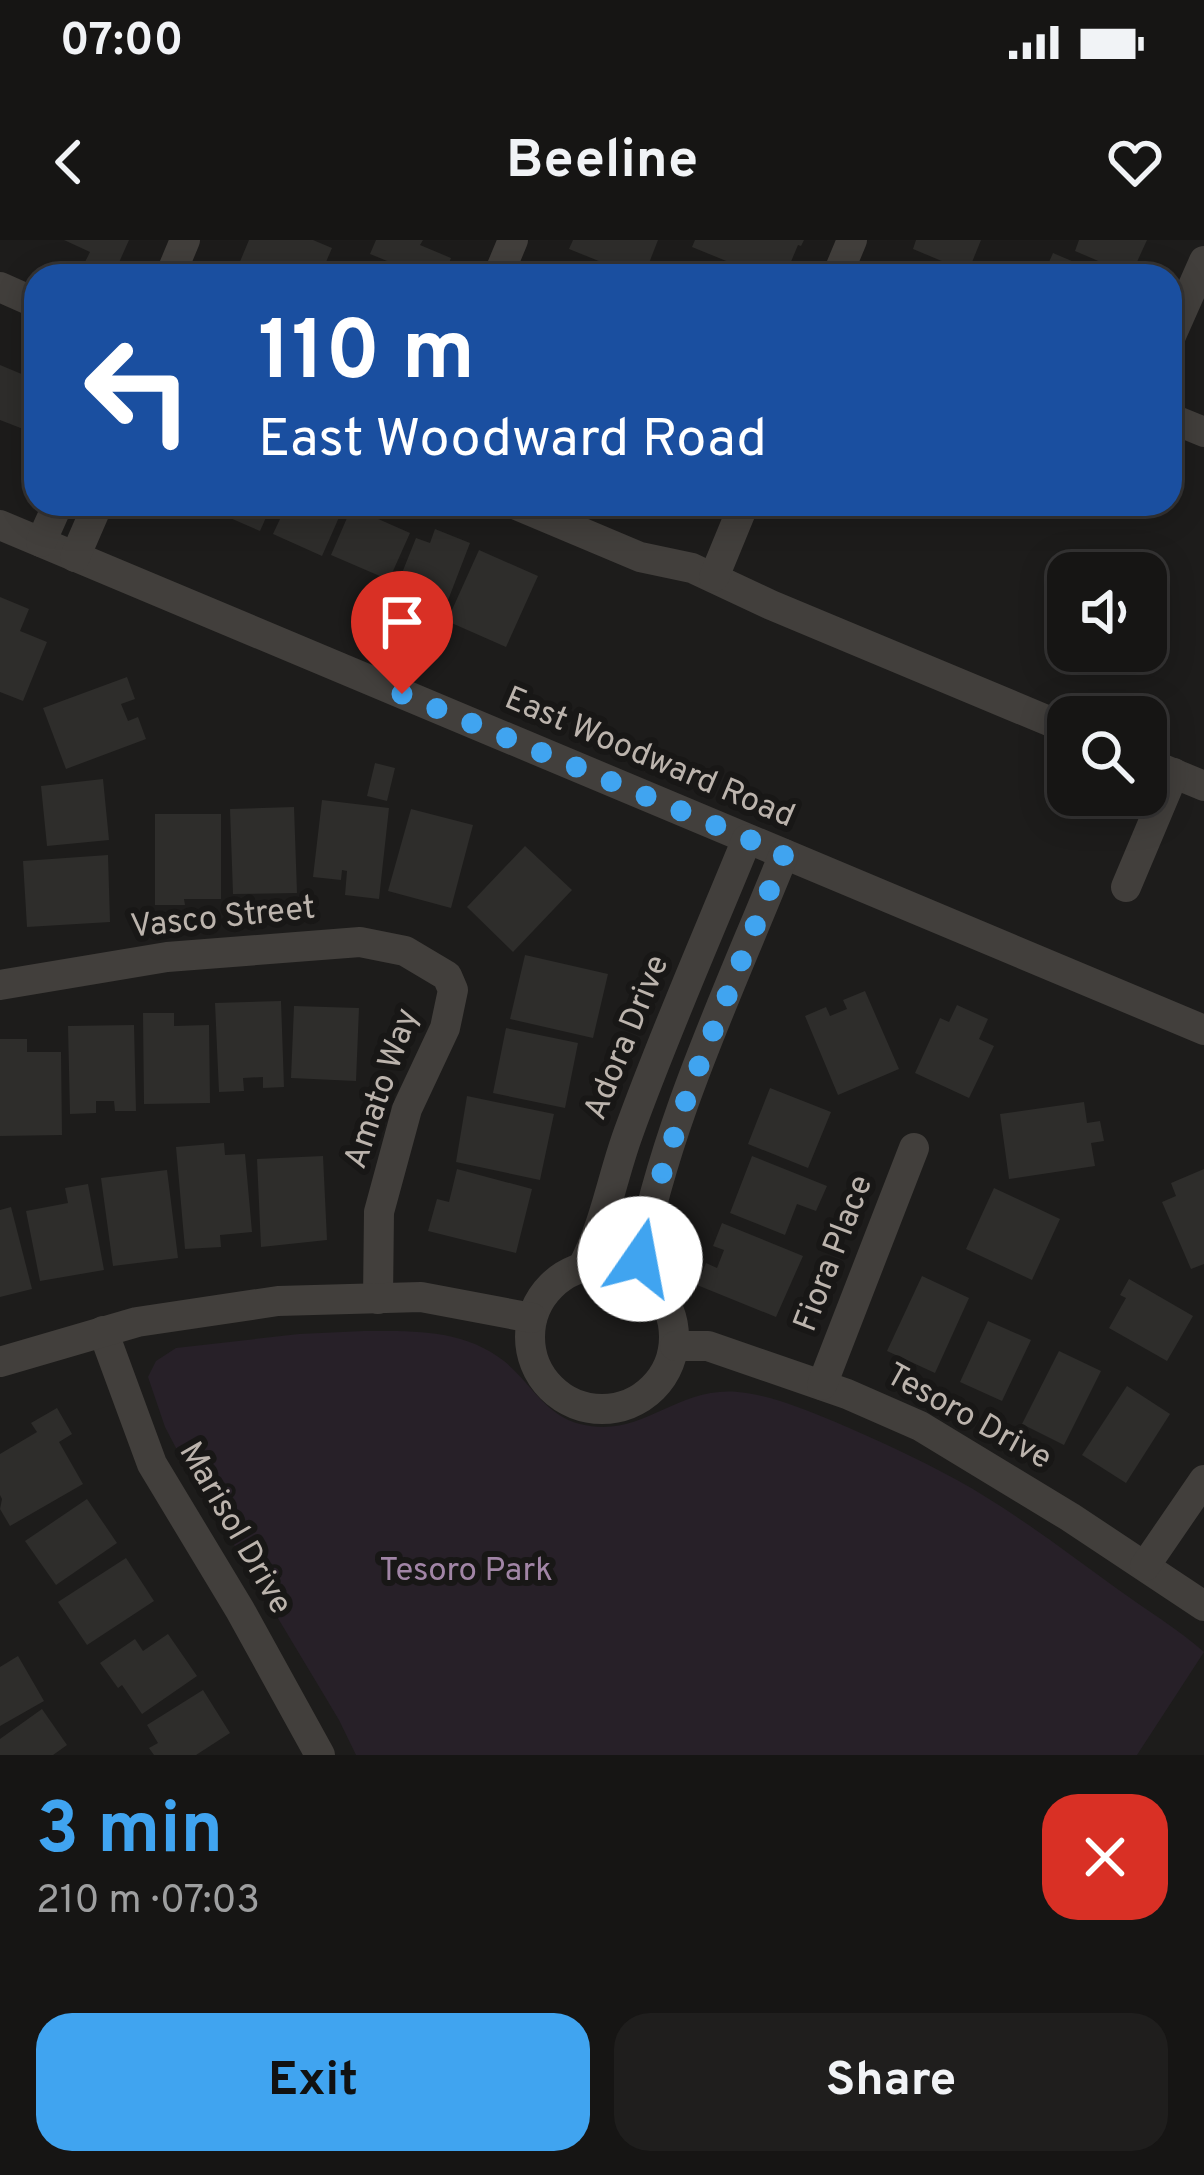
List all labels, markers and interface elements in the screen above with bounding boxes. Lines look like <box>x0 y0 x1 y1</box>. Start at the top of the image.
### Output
text: 07:00 <box>60 14 183 71</box>
text: Beeline <box>506 128 698 197</box>
icon: back <box>36 129 102 195</box>
icon: heart <box>1102 129 1168 195</box>
text: 110 m <box>258 303 475 409</box>
icon: left <box>60 312 216 468</box>
text: East Woodward Road <box>258 407 767 476</box>
map controls <box>1047 552 1167 816</box>
button: sound <box>1047 552 1167 672</box>
pin <box>351 571 453 694</box>
icon: arrive <box>369 589 435 655</box>
street label: East Woodward Road <box>498 679 800 839</box>
button: search <box>1047 696 1167 816</box>
street label: Vasco Street <box>129 888 317 950</box>
street label: Adora Drive <box>576 949 680 1127</box>
street label: Amato Way <box>336 1003 430 1175</box>
street label: Fiora Place <box>786 1170 884 1338</box>
position arrow <box>577 1196 703 1322</box>
street label: Tesoro Drive <box>878 1355 1058 1481</box>
street label: Marisol Drive <box>168 1435 300 1623</box>
park label: Tesoro Park <box>379 1551 553 1593</box>
text: 3 min <box>36 1787 223 1879</box>
button: close <box>1042 1794 1168 1920</box>
text: 210 m · 07:03 <box>36 1878 260 1927</box>
button: Exit <box>36 2013 590 2151</box>
button: Share <box>614 2013 1168 2151</box>

